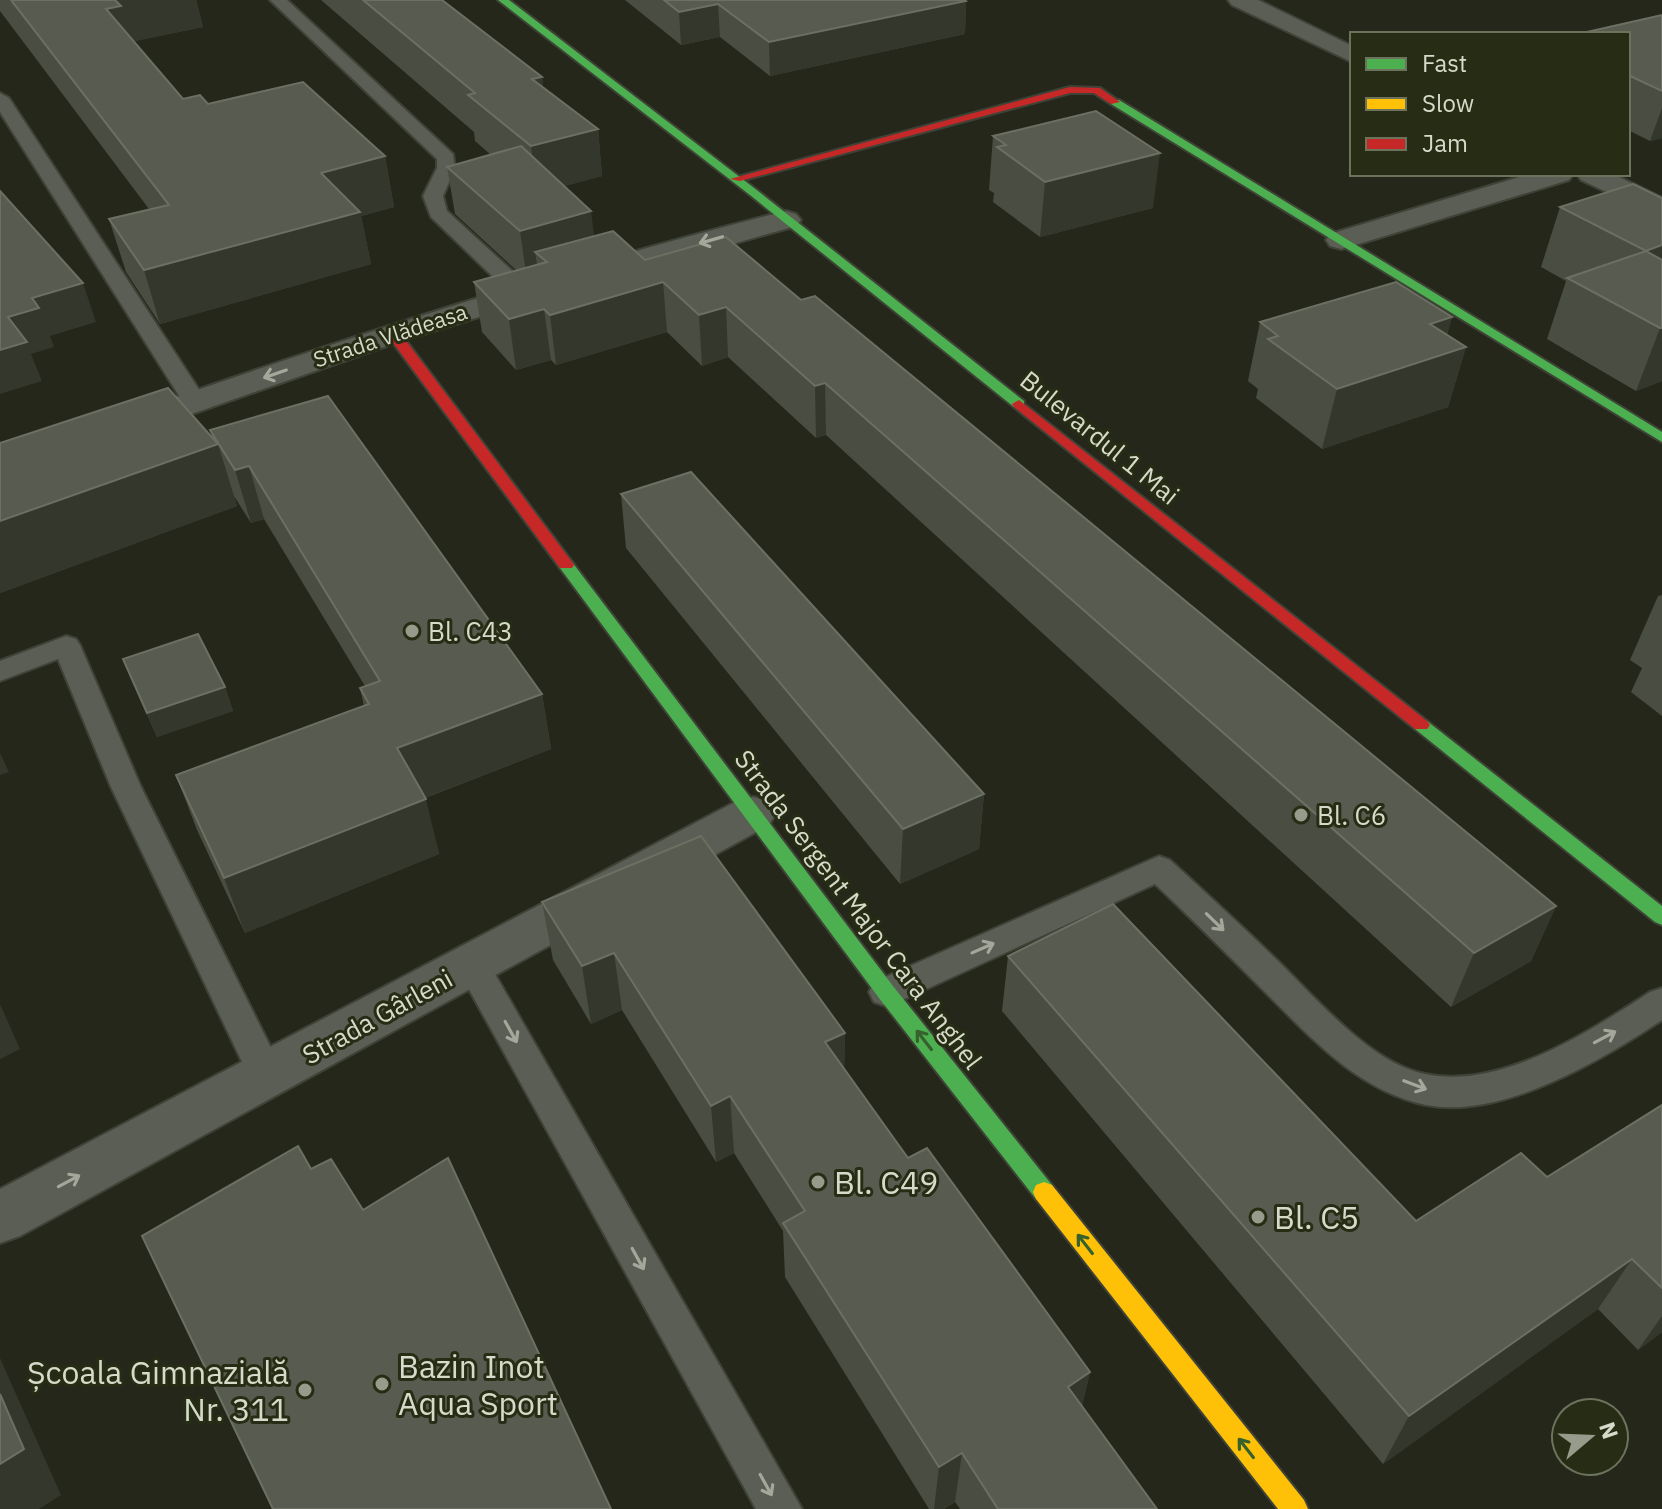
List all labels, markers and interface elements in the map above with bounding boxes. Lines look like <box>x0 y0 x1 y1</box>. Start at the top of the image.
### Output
legend <box>1350 32 1630 176</box>
text: Fast <box>1422 47 1467 79</box>
text: Slow <box>1422 87 1474 119</box>
text: Jam <box>1422 127 1468 159</box>
one-way arrow <box>699 233 725 248</box>
street label: Strada Vlădeasa <box>309 296 471 374</box>
street label: Bulevardul 1 Mai <box>1014 362 1186 512</box>
one-way arrow <box>263 367 288 382</box>
place label: Bl. C43 <box>428 614 513 648</box>
marker: Bl. C43 <box>403 622 421 640</box>
street label: Strada Sergent Major Cara Anghel <box>728 742 990 1076</box>
place label: Bl. C6 <box>1317 798 1386 832</box>
marker: Bl. C6 <box>1292 806 1310 824</box>
one-way arrow <box>1205 912 1225 931</box>
one-way arrow <box>970 940 994 955</box>
street label: Strada Gârleni <box>296 961 458 1071</box>
one-way arrow <box>503 1020 519 1043</box>
one-way arrow <box>1593 1028 1617 1044</box>
one-way arrow <box>915 1030 933 1051</box>
one-way arrow <box>1402 1079 1426 1093</box>
place label: Bl. C49 <box>834 1161 938 1203</box>
one-way arrow <box>56 1173 80 1189</box>
marker: Bl. C49 <box>809 1173 827 1191</box>
place label: Bl. C5 <box>1274 1196 1359 1238</box>
marker: Bl. C5 <box>1249 1208 1267 1226</box>
one-way arrow <box>1077 1234 1094 1255</box>
one-way arrow <box>630 1247 646 1270</box>
place label: Bazin Inot Aqua Sport <box>398 1345 558 1424</box>
place label: Școala Gimnazială Nr. 311 <box>27 1351 289 1430</box>
marker: Bazin Inot Aqua Sport <box>373 1375 391 1393</box>
marker: Școala Gimnazială Nr. 311 <box>296 1381 314 1399</box>
north arrow <box>1550 1397 1630 1477</box>
text: N <box>1593 1418 1626 1443</box>
one-way arrow <box>1238 1438 1255 1459</box>
one-way arrow <box>758 1473 774 1496</box>

